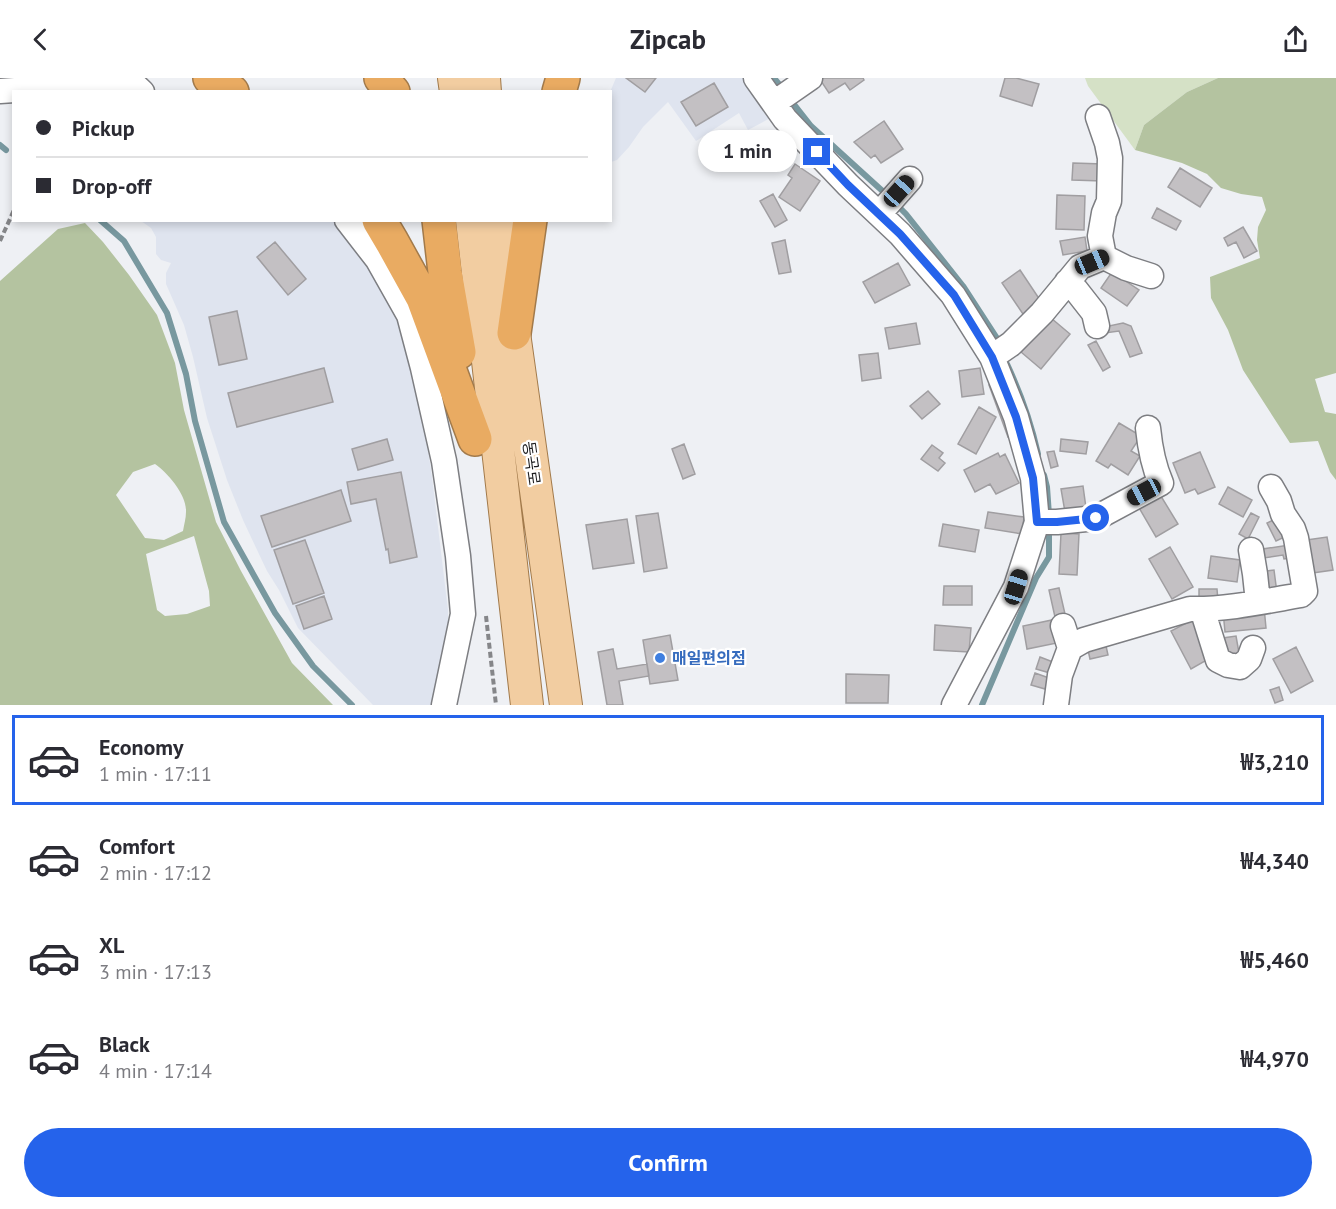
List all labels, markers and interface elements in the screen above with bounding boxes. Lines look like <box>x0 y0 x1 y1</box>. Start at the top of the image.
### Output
text: Zipcab <box>630 22 706 56</box>
icon: back <box>24 23 57 56</box>
icon: share <box>1279 23 1312 56</box>
text: Pickup <box>72 114 135 142</box>
callout: 1 min <box>697 131 796 173</box>
text: 1 min <box>723 138 772 164</box>
route end <box>803 138 830 165</box>
text: Drop-off <box>72 172 151 200</box>
car <box>880 172 918 210</box>
car <box>1072 247 1112 277</box>
street label: 동곡로 <box>519 440 545 487</box>
car <box>1124 476 1164 508</box>
route start <box>1082 504 1109 531</box>
car <box>1002 567 1030 607</box>
place label: 매일편의점 <box>672 648 746 668</box>
marker: 매일편의점 <box>653 651 667 665</box>
icon: car <box>27 733 81 787</box>
text: Economy <box>99 733 183 761</box>
text: ₩3,210 <box>1241 748 1309 776</box>
text: 1 min · 17:11 <box>99 761 212 787</box>
icon: car <box>27 832 81 886</box>
text: Comfort <box>99 832 175 860</box>
text: ₩4,340 <box>1241 847 1309 875</box>
text: 2 min · 17:12 <box>99 860 212 886</box>
icon: car <box>27 931 81 985</box>
text: XL <box>99 931 124 959</box>
text: ₩5,460 <box>1241 946 1309 974</box>
text: 3 min · 17:13 <box>99 959 212 985</box>
icon: car <box>27 1030 81 1084</box>
text: Black <box>99 1030 150 1058</box>
text: ₩4,970 <box>1241 1045 1309 1073</box>
text: 4 min · 17:14 <box>99 1058 212 1084</box>
button: Confirm <box>24 1128 1312 1197</box>

